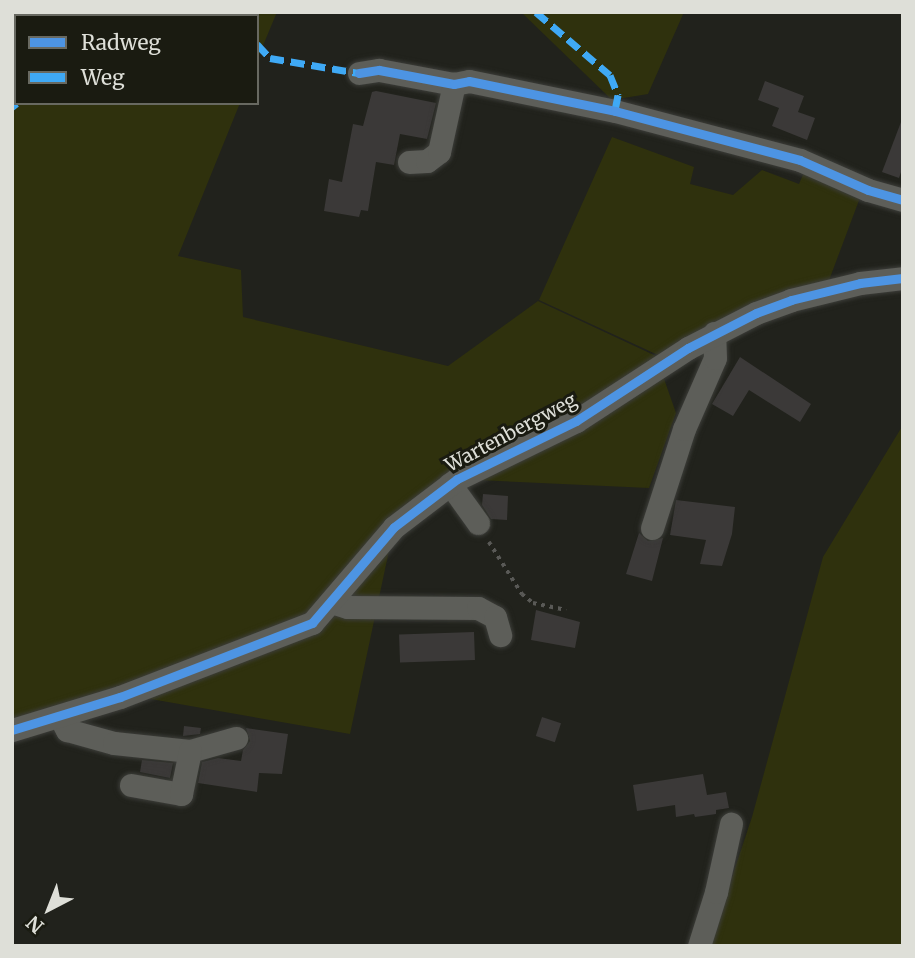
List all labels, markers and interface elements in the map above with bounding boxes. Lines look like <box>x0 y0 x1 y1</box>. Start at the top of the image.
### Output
legend <box>14 14 259 105</box>
text: Radweg <box>81 29 161 56</box>
text: Weg <box>81 64 125 91</box>
street label: Wartenbergweg <box>441 389 581 477</box>
north arrow <box>14 874 84 944</box>
text: N <box>21 911 49 939</box>

